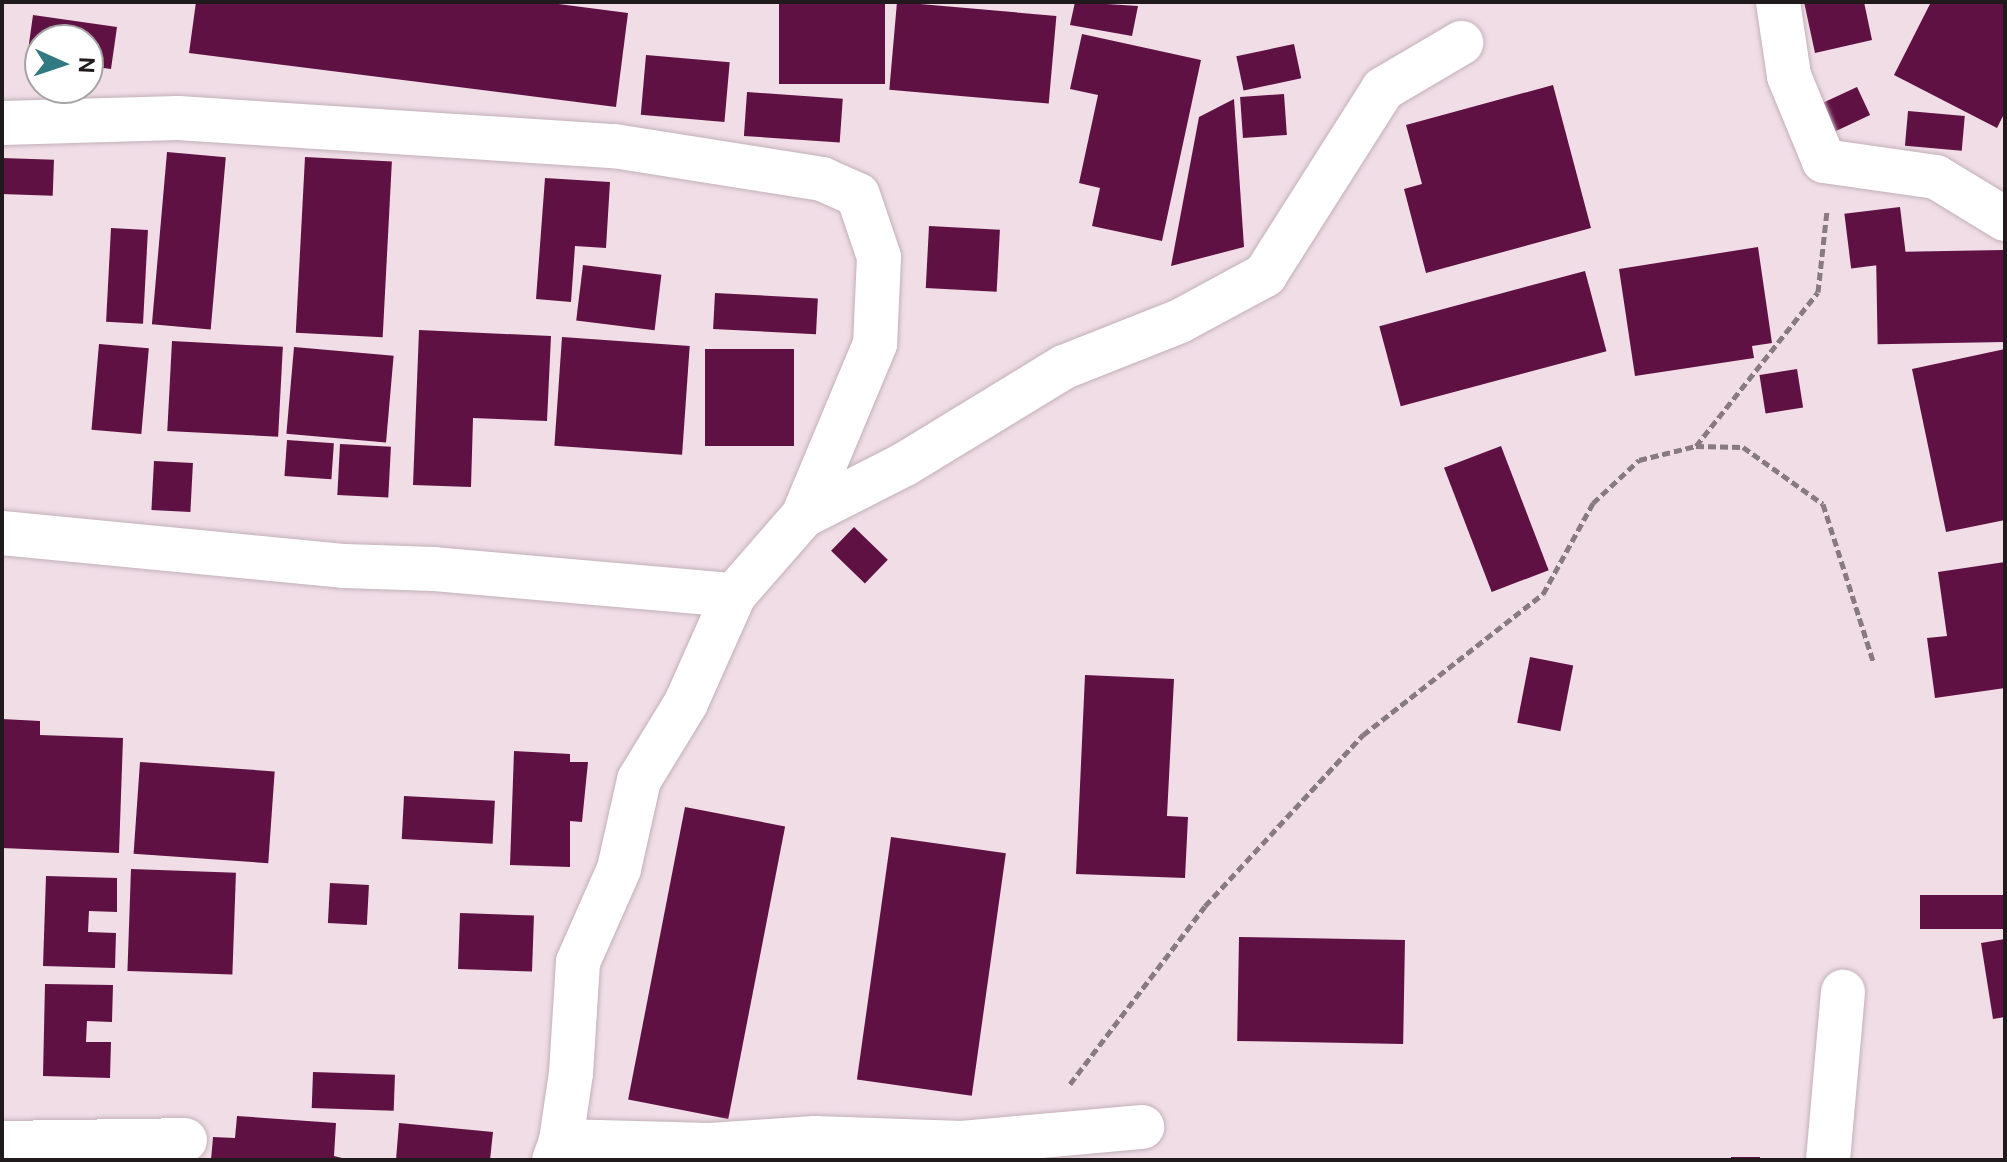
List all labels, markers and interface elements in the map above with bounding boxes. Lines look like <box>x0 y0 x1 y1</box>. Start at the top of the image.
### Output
north arrow <box>24 24 104 104</box>
text: N <box>72 56 101 74</box>

